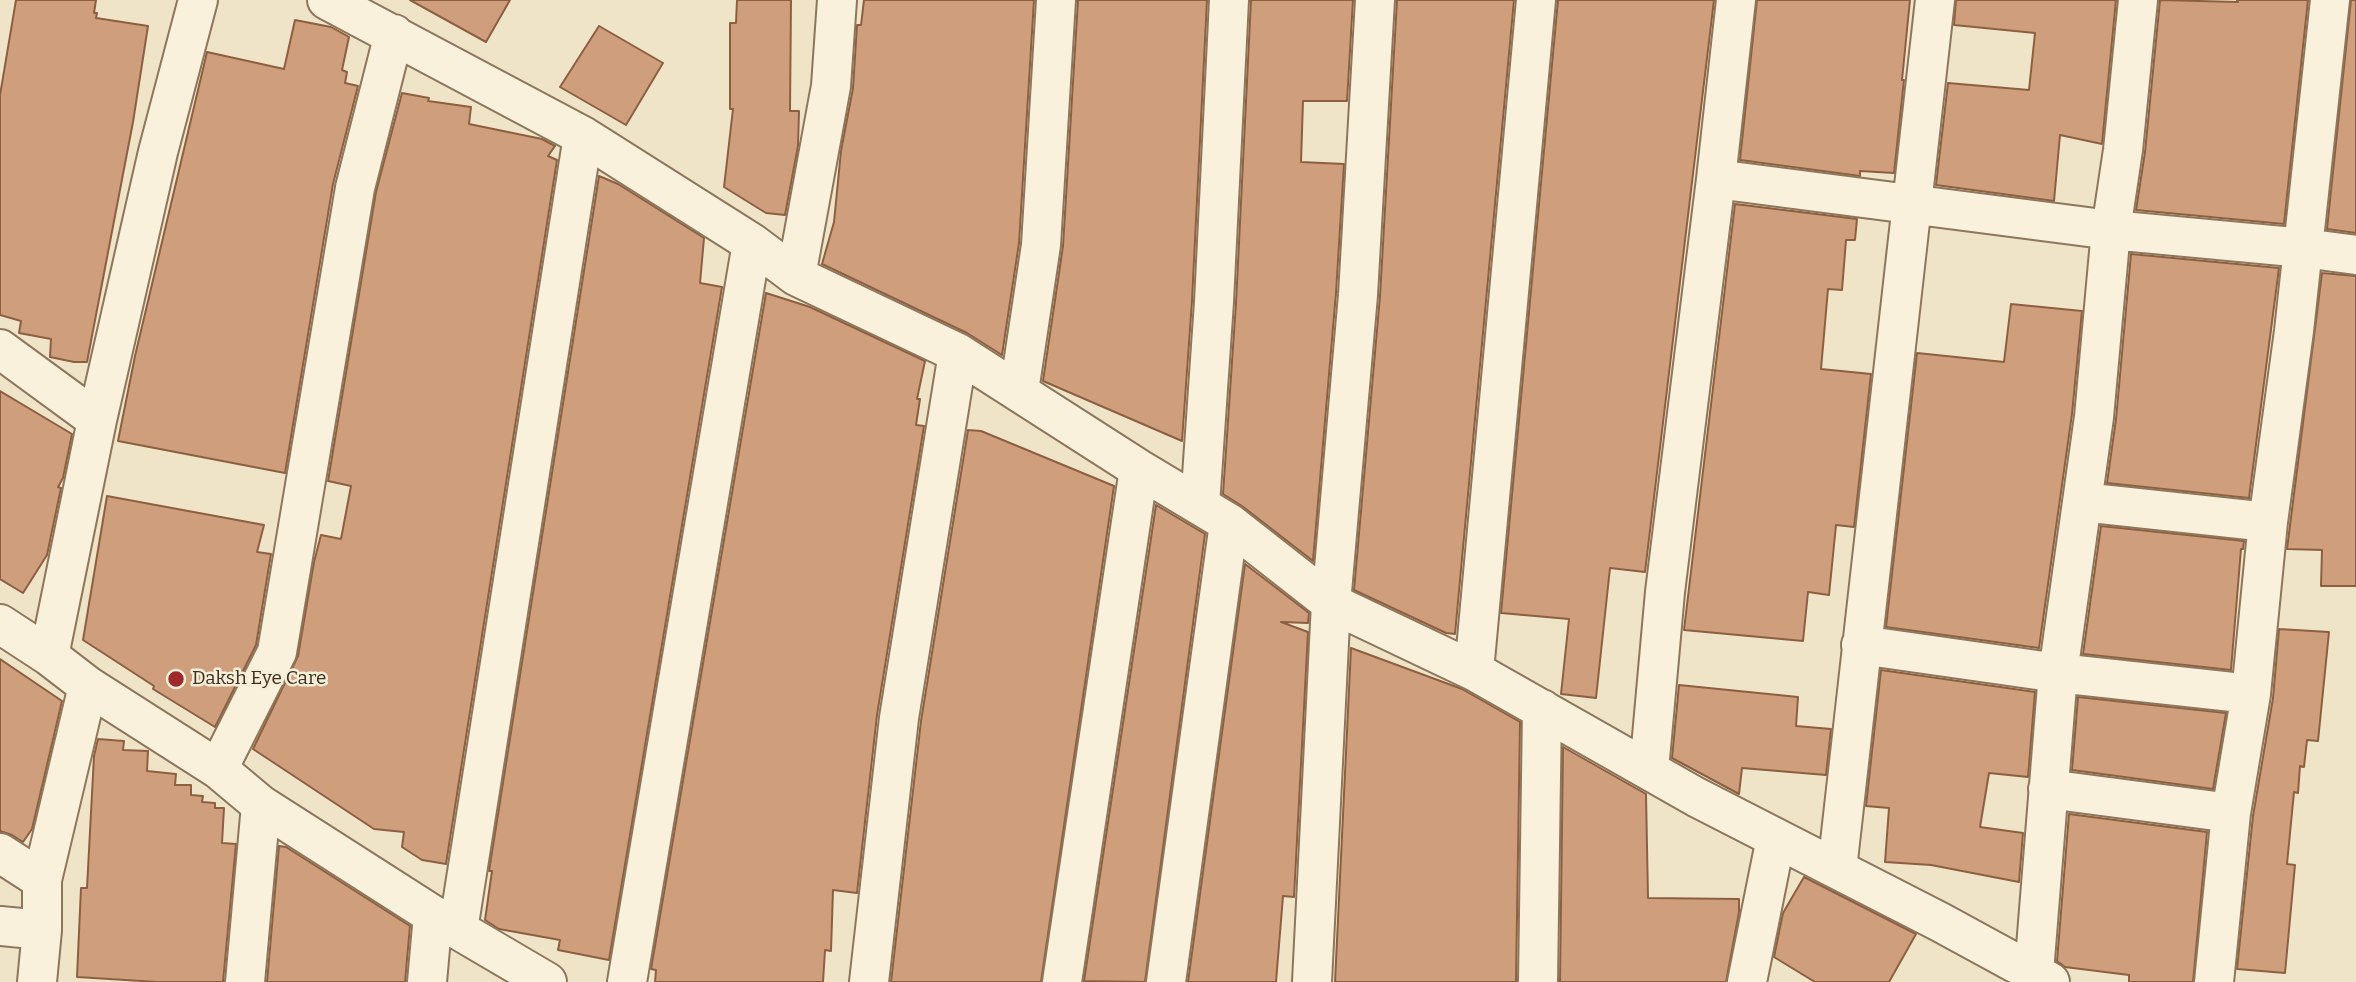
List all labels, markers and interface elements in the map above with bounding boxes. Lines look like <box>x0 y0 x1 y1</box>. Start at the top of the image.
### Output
place label: Daksh Eye Care <box>192 668 326 690</box>
marker: Daksh Eye Care <box>166 669 186 689</box>

